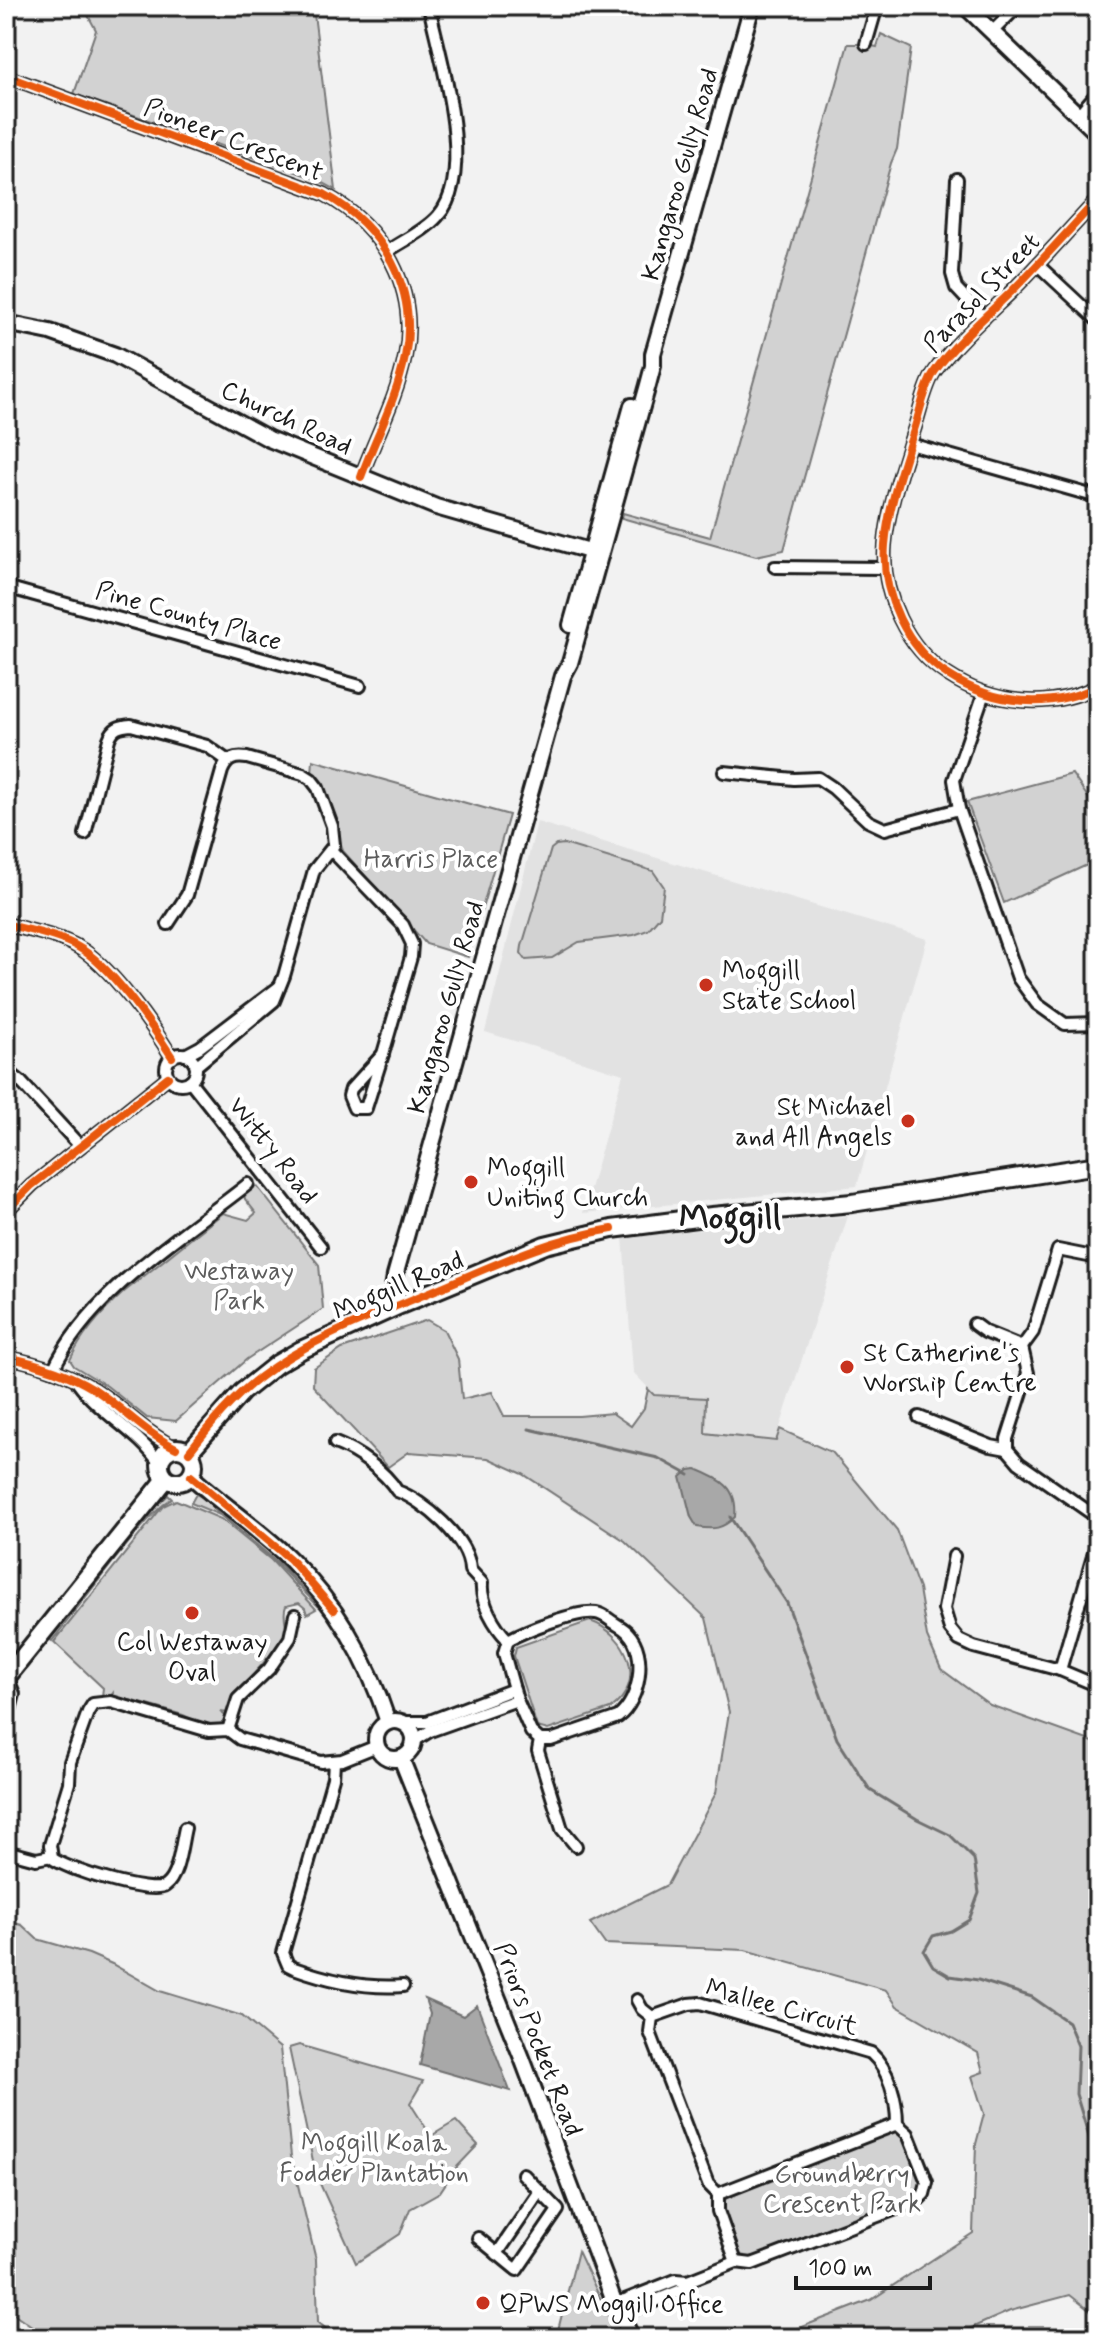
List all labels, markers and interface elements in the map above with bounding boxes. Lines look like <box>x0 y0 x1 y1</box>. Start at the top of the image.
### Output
street label: Kangaroo Gully Road <box>634 64 729 285</box>
street label: Pioneer Crescent <box>139 91 328 191</box>
street label: Parasol Street <box>917 226 1048 361</box>
street label: Church Road <box>215 374 357 464</box>
street label: Pine County Place <box>91 574 285 660</box>
park label: Harris Place <box>364 843 498 877</box>
street label: Kangaroo Gully Road <box>400 897 495 1118</box>
place label: Moggill State School <box>722 955 856 1019</box>
marker: Moggill State School <box>697 976 715 994</box>
street label: Witty Road <box>220 1091 325 1212</box>
place label: St Michael and All Angels <box>735 1091 892 1157</box>
marker: St Michael and All Angels <box>899 1112 917 1130</box>
place label: Moggill Uniting Church <box>487 1152 648 1219</box>
marker: Moggill Uniting Church <box>462 1173 480 1191</box>
district label: Moggill <box>679 1196 781 1245</box>
street label: Moggill Road <box>328 1244 470 1332</box>
park label: Westaway Park <box>184 1255 294 1319</box>
place label: St Catherine's Worship Centre <box>863 1337 1037 1401</box>
marker: St Catherine's Worship Centre <box>838 1358 856 1376</box>
marker: Col Westaway Oval <box>183 1604 201 1622</box>
place label: Col Westaway Oval <box>116 1626 268 1690</box>
street label: Priors Pocket Road <box>485 1938 590 2141</box>
street label: Mallee Circuit <box>702 1971 861 2045</box>
park label: Moggill Koala Fodder Plantation <box>279 2127 469 2191</box>
park label: Groundberry Crescent Park <box>763 2158 921 2222</box>
scale bar <box>796 2240 930 2290</box>
text: 100 m <box>808 2254 872 2285</box>
place label: QPWS Moggill Office <box>499 2288 724 2324</box>
marker: QPWS Moggill Office <box>474 2294 492 2312</box>

